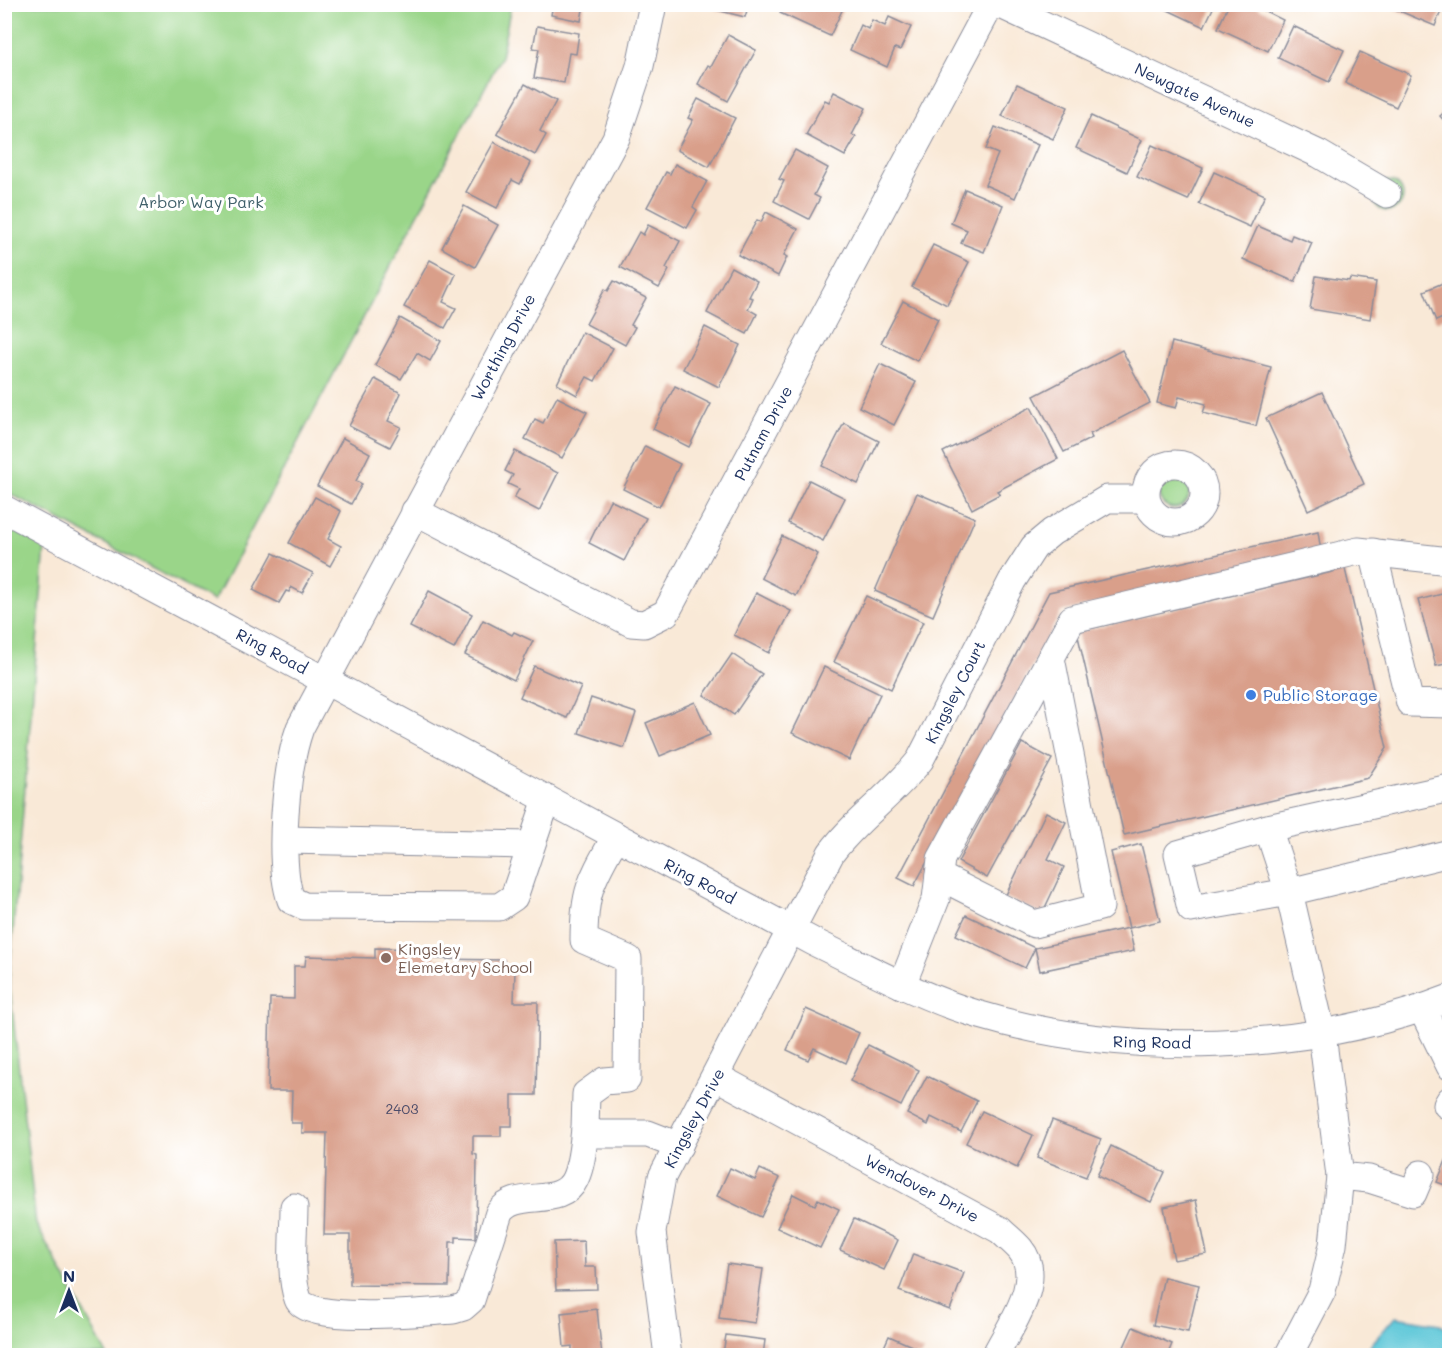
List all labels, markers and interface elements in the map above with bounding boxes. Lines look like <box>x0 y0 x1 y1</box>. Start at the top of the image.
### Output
street label: Newgate Avenue <box>1131 57 1259 132</box>
park label: Arbor Way Park <box>138 191 264 212</box>
street label: Worthing Drive <box>466 290 540 404</box>
street label: Putnam Drive <box>729 382 796 484</box>
street label: Ring Road <box>233 623 312 678</box>
street label: Kingsley Court <box>920 637 989 747</box>
place label: Public Storage <box>1263 684 1378 705</box>
marker: Public Storage <box>1244 688 1258 702</box>
street label: Ring Road <box>661 853 740 908</box>
place label: Kingsley Elemetary School <box>398 938 533 977</box>
marker: Kingsley Elemetary School <box>379 951 393 965</box>
street label: Ring Road <box>1113 1030 1191 1053</box>
street label: Kingsley Drive <box>658 1064 729 1171</box>
house number: 2403 <box>386 1099 418 1118</box>
street label: Wendover Drive <box>862 1149 983 1226</box>
north arrow <box>39 1261 99 1321</box>
text: N <box>63 1265 75 1286</box>

